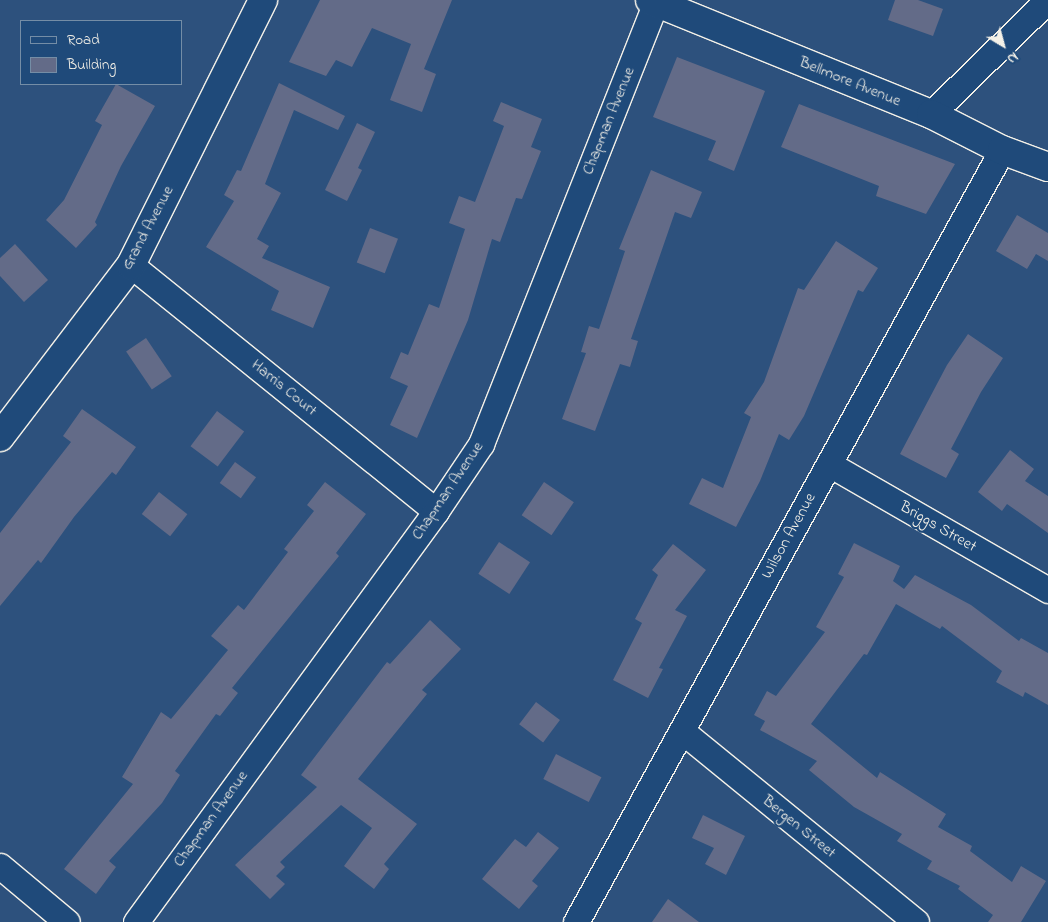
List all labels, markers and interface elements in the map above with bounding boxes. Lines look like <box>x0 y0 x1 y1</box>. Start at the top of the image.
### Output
legend <box>20 20 182 85</box>
north arrow <box>978 20 1028 70</box>
text: Road <box>67 29 100 51</box>
text: N <box>1002 46 1022 69</box>
street label: Bellmore Avenue <box>796 53 904 111</box>
text: Building <box>67 54 116 76</box>
street label: Chapman Avenue <box>579 64 639 178</box>
street label: Grand Avenue <box>118 183 178 273</box>
street label: Harris Court <box>247 356 321 420</box>
street label: Chapman Avenue <box>408 438 488 544</box>
street label: Wilson Avenue <box>758 490 820 582</box>
street label: Briggs Street <box>896 497 980 557</box>
street label: Chapman Avenue <box>170 767 252 871</box>
street label: Bergen Street <box>758 791 840 863</box>

